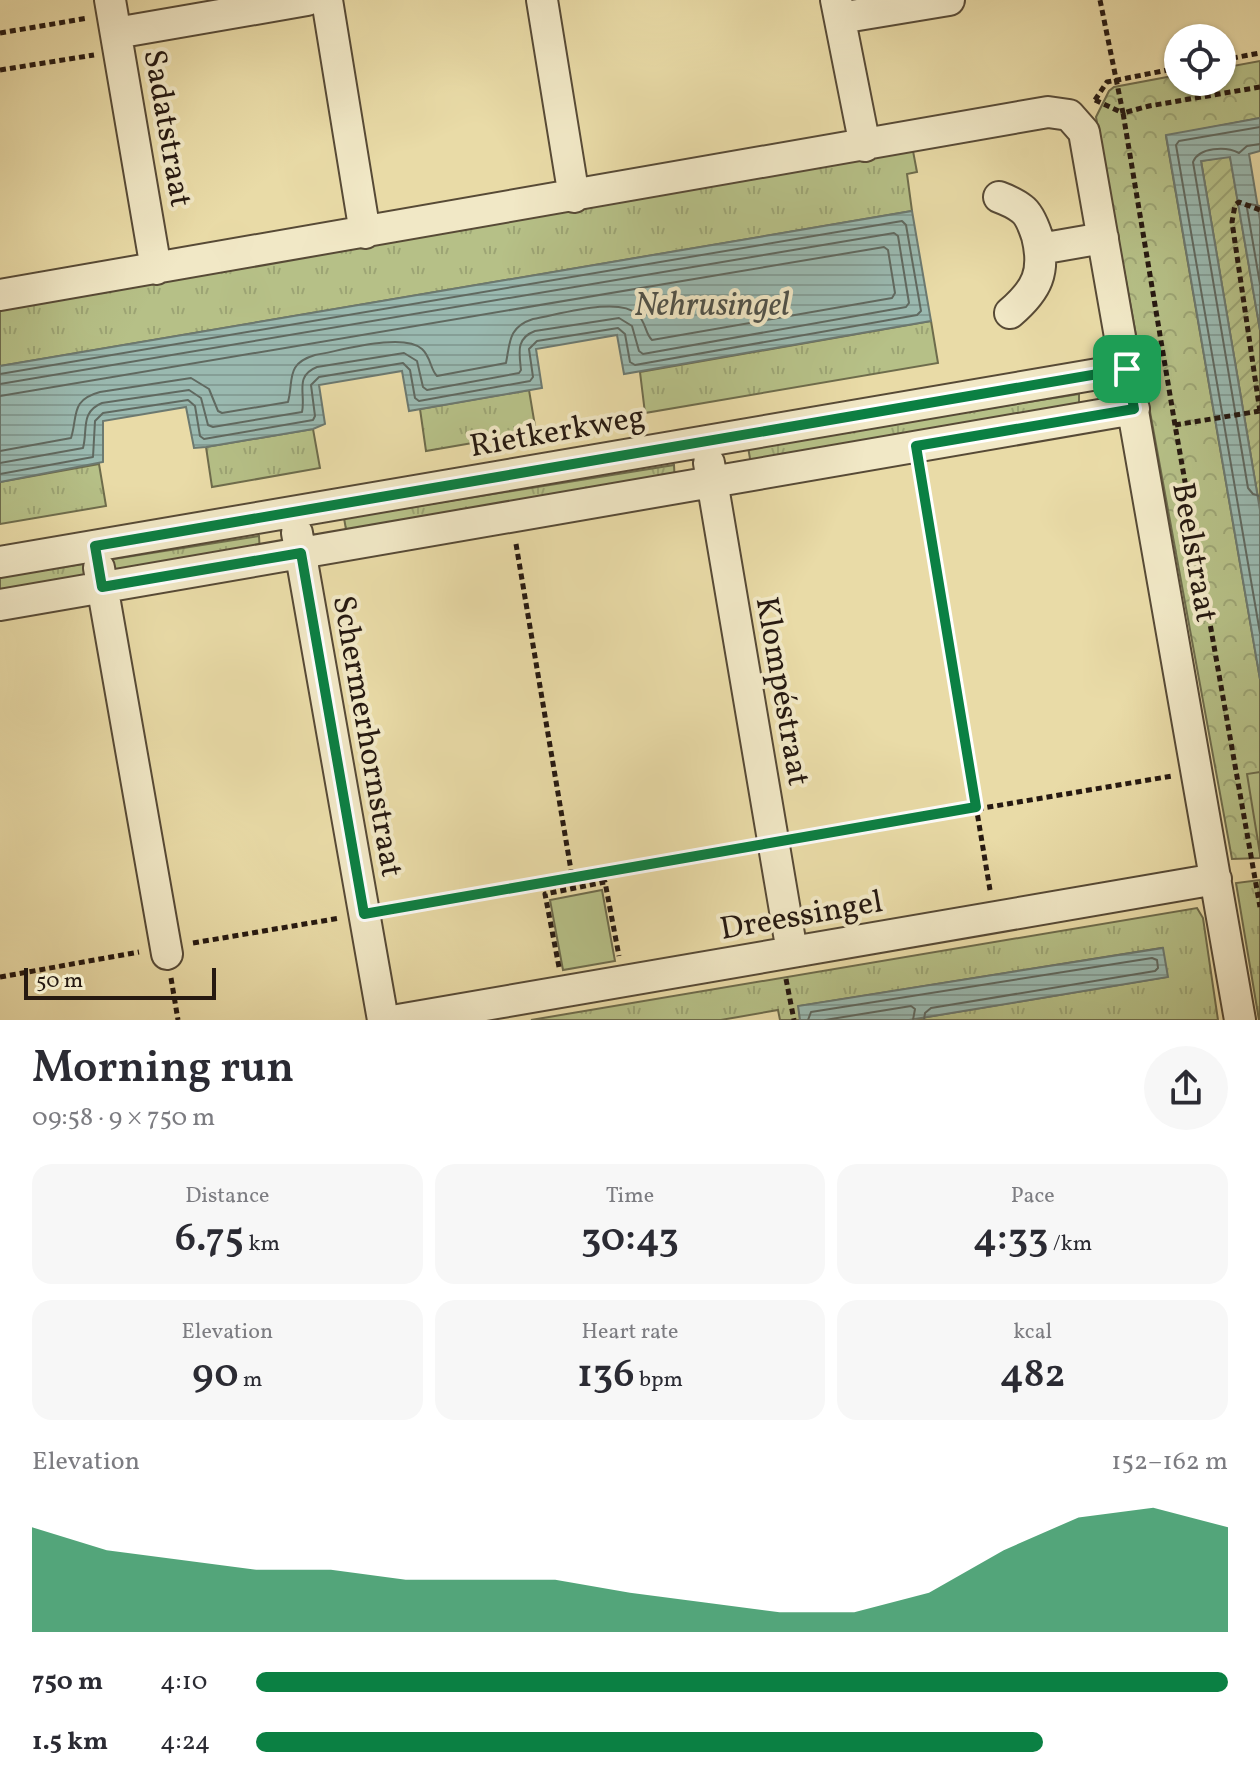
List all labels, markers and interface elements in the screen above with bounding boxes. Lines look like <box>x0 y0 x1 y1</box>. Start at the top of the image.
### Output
map controls <box>1164 24 1236 96</box>
button: locate <box>1164 24 1236 96</box>
street label: Sadatstraat <box>131 46 202 211</box>
water label: Nehrusingel <box>634 283 790 330</box>
pin <box>1093 335 1161 403</box>
icon: arrive <box>1105 347 1149 391</box>
street label: Rietkerkweg <box>467 396 648 470</box>
street label: Beelstraat <box>1159 479 1227 626</box>
street label: Schermerhornstraat <box>320 592 412 881</box>
street label: Klompéstraat <box>743 594 819 789</box>
street label: Dreessingel <box>717 881 886 953</box>
scale bar <box>24 964 216 1000</box>
text: 50 m <box>36 966 83 997</box>
text: Morning run <box>32 1039 294 1100</box>
button: share <box>1144 1046 1228 1130</box>
text: 09:58 · 9 × 750 m <box>32 1100 215 1136</box>
text: Distance <box>185 1181 269 1212</box>
text: Time <box>606 1181 654 1212</box>
text: Pace <box>1011 1181 1055 1212</box>
text: 6.75 <box>175 1212 244 1268</box>
text: 30:43 <box>581 1212 679 1268</box>
text: 4:33 <box>973 1212 1048 1268</box>
text: km <box>244 1229 280 1260</box>
text: /km <box>1048 1229 1092 1260</box>
text: Elevation <box>182 1317 273 1348</box>
text: Heart rate <box>581 1317 679 1348</box>
text: kcal <box>1013 1317 1052 1348</box>
text: 90 <box>192 1348 239 1404</box>
text: 136 <box>577 1348 635 1404</box>
text: 482 <box>1000 1348 1065 1404</box>
text: m <box>239 1365 263 1396</box>
text: bpm <box>635 1365 683 1396</box>
text: Elevation <box>32 1444 140 1480</box>
text: 152–162 m <box>1111 1444 1228 1480</box>
text: 750 m <box>32 1664 103 1700</box>
text: 4:10 <box>160 1664 207 1700</box>
text: 1.5 km <box>32 1724 108 1760</box>
text: 4:24 <box>160 1724 210 1760</box>

